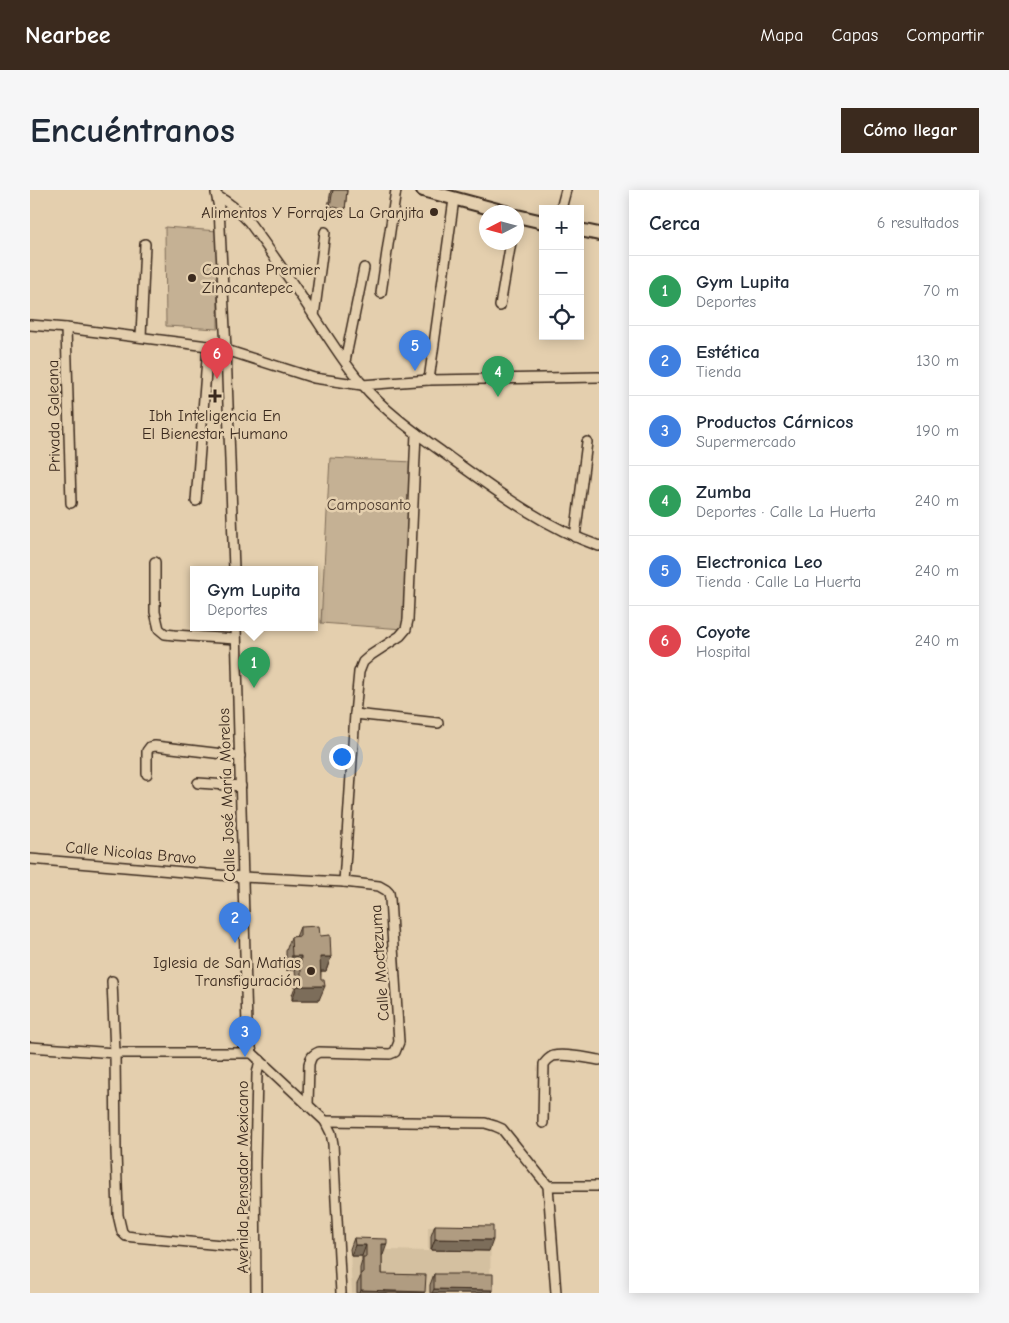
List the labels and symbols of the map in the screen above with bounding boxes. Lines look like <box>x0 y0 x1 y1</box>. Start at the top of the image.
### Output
place label: Alimentos Y Forrajes La Granjita <box>201 204 424 222</box>
north arrow <box>479 205 524 250</box>
marker: Alimentos Y Forrajes La Granjita <box>428 206 440 218</box>
place label: Canchas Premier Zinacantepec <box>202 261 320 297</box>
marker: Canchas Premier Zinacantepec <box>186 272 198 284</box>
pin: 5 <box>399 330 431 371</box>
pin: 6 <box>201 338 233 379</box>
pin: 4 <box>482 356 514 397</box>
street label: Privada Galeana <box>44 360 64 472</box>
marker: Ibh Inteligencia En El Bienestar Humano <box>208 389 222 403</box>
place label: Ibh Inteligencia En El Bienestar Humano <box>142 407 288 443</box>
park label: Camposanto <box>327 496 411 514</box>
pin: 1 <box>238 647 270 688</box>
street label: Calle José María Morelos <box>215 707 239 882</box>
your location <box>329 744 355 770</box>
street label: Calle Nicolas Bravo <box>65 838 197 868</box>
pin: 2 <box>219 902 251 943</box>
street label: Calle Moctezuma <box>367 904 393 1022</box>
place label: Iglesia de San Matias Transfiguración <box>153 954 301 990</box>
marker: Iglesia de San Matias Transfiguración <box>305 965 317 977</box>
pin: 3 <box>229 1016 261 1057</box>
street label: Avenida Pensador Mexicano <box>234 1081 252 1273</box>

